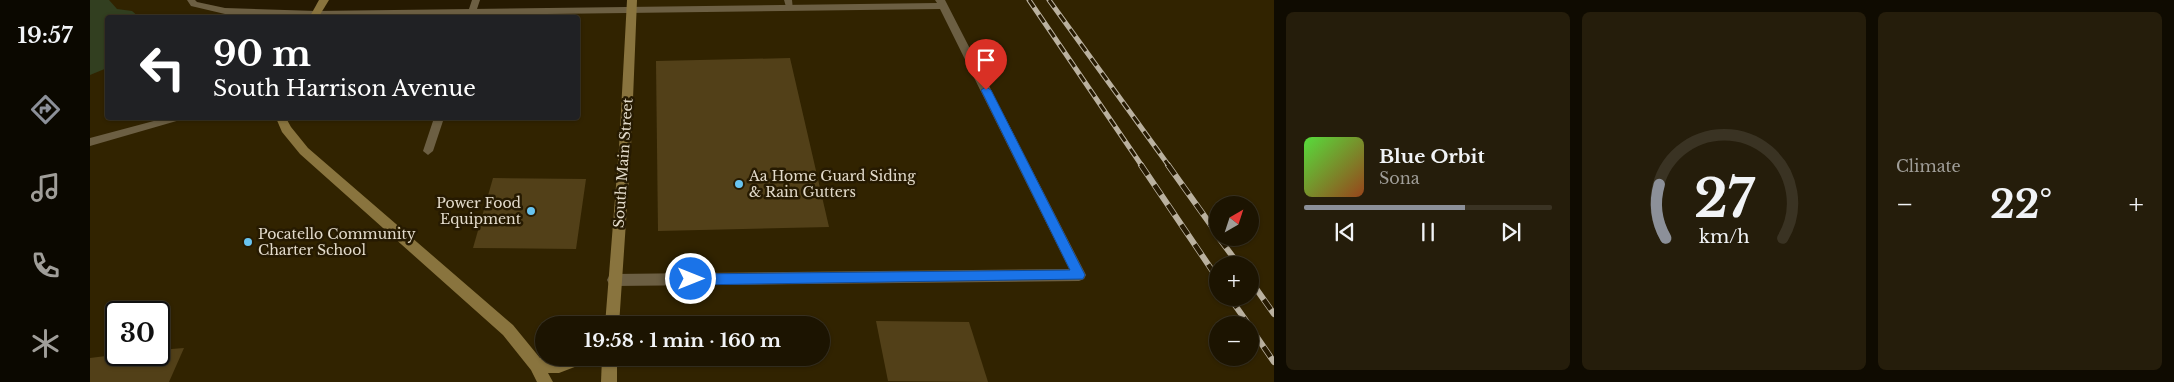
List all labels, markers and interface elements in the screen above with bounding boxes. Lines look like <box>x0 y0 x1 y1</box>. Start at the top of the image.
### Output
text: 19:57 <box>17 22 73 49</box>
text: 90 m <box>213 32 311 75</box>
icon: left <box>130 35 195 100</box>
pin <box>965 39 1007 90</box>
icon: arrive <box>972 46 1000 74</box>
text: South Harrison Avenue <box>213 75 476 102</box>
icon: directions <box>28 92 63 127</box>
street label: South Main Street <box>609 97 637 229</box>
text: Blue Orbit <box>1379 145 1485 168</box>
text: Climate <box>1896 156 1961 176</box>
place label: Aa Home Guard Siding & Rain Gutters <box>748 167 916 201</box>
text: 27 <box>1694 167 1756 231</box>
text: Sona <box>1379 168 1420 188</box>
icon: music <box>28 170 63 205</box>
marker: Aa Home Guard Siding & Rain Gutters <box>733 178 745 190</box>
text: 22° <box>1990 181 2052 228</box>
text: − <box>1896 187 1914 222</box>
text: + <box>2129 187 2144 222</box>
place label: Power Food Equipment <box>436 194 522 228</box>
north arrow <box>1209 196 1259 246</box>
map controls <box>1209 196 1259 366</box>
marker: Power Food Equipment <box>525 205 537 217</box>
icon: previous <box>1331 218 1359 246</box>
icon: pause <box>1414 218 1442 246</box>
icon: next <box>1497 218 1525 246</box>
place label: Pocatello Community Charter School <box>258 225 416 259</box>
text: km/h <box>1699 226 1749 248</box>
marker: Pocatello Community Charter School <box>242 236 254 248</box>
icon: phone <box>28 248 63 283</box>
position arrow <box>664 252 716 304</box>
button: + <box>1209 256 1259 306</box>
speed limit sign: 30 <box>105 301 170 366</box>
button: − <box>1209 316 1259 366</box>
icon: climate <box>28 326 63 361</box>
text: 19:58 · 1 min · 160 m <box>584 329 781 352</box>

